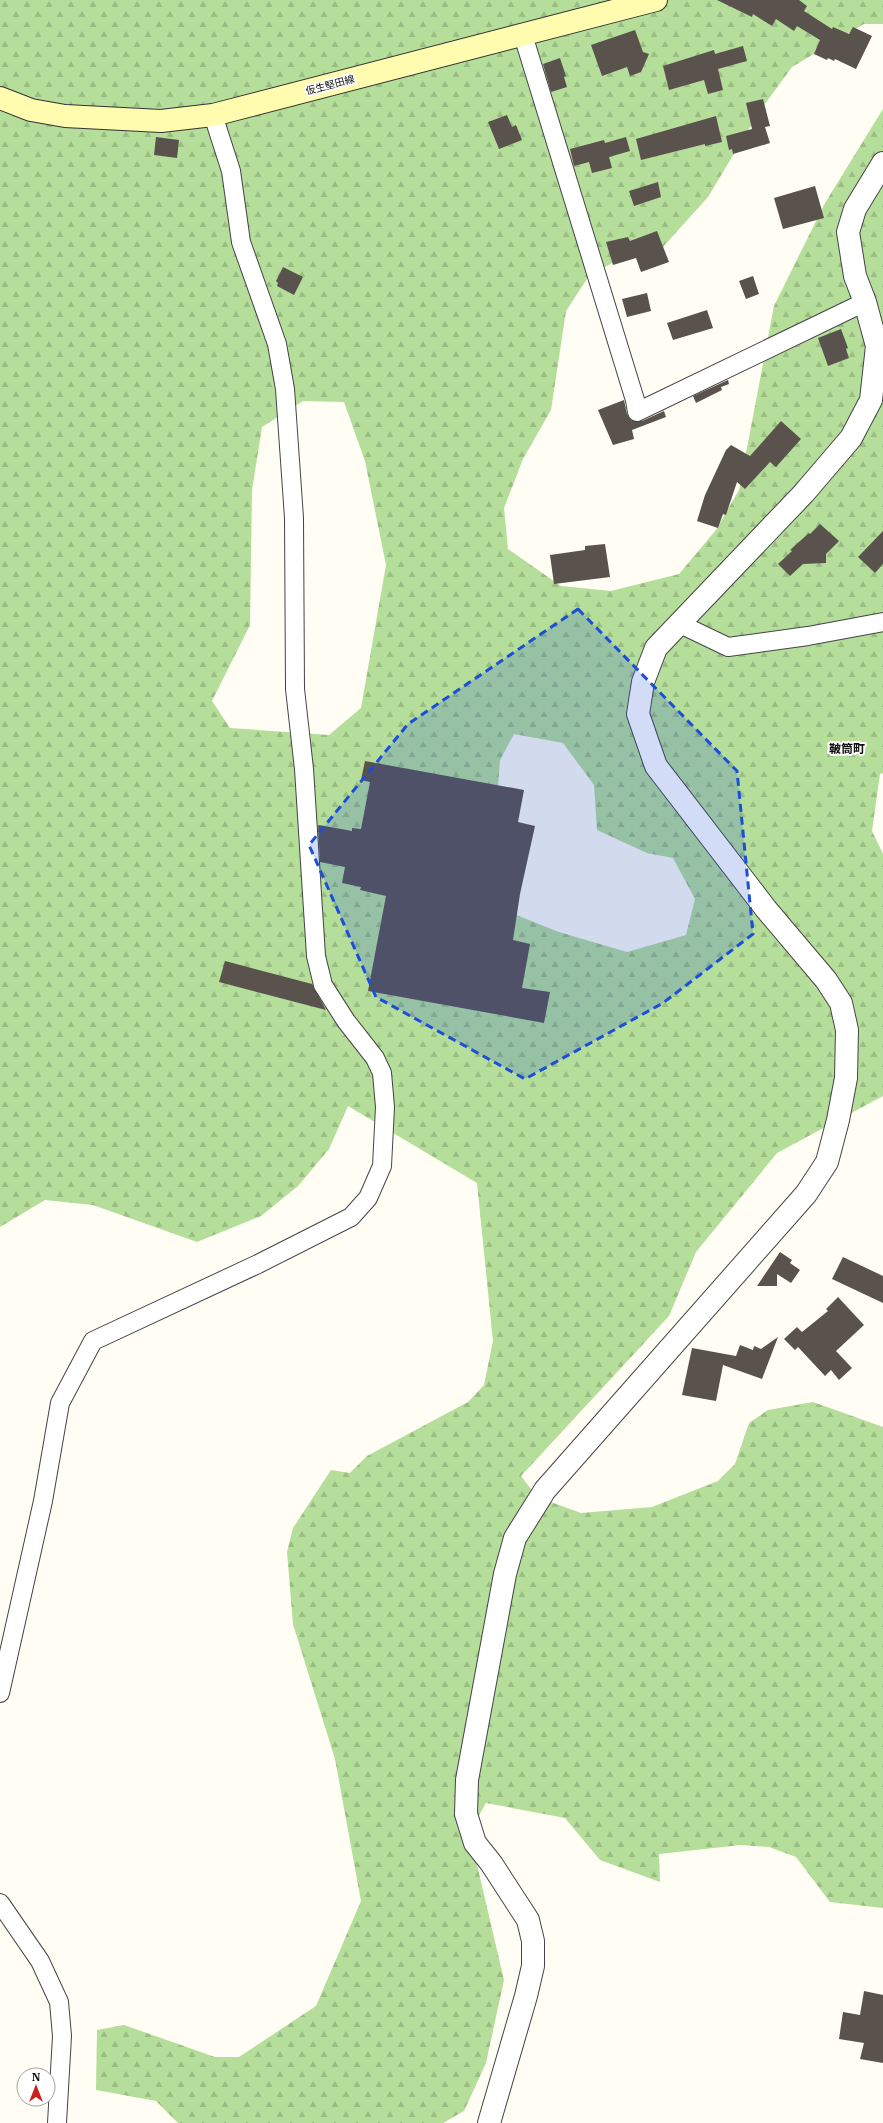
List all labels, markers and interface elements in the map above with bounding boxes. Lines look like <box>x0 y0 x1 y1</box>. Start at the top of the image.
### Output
street label: 仮生堅田線 <box>304 72 356 98</box>
district label: 鞁筒町 <box>829 741 865 756</box>
north arrow <box>16 2067 56 2107</box>
text: N <box>32 2070 41 2084</box>

